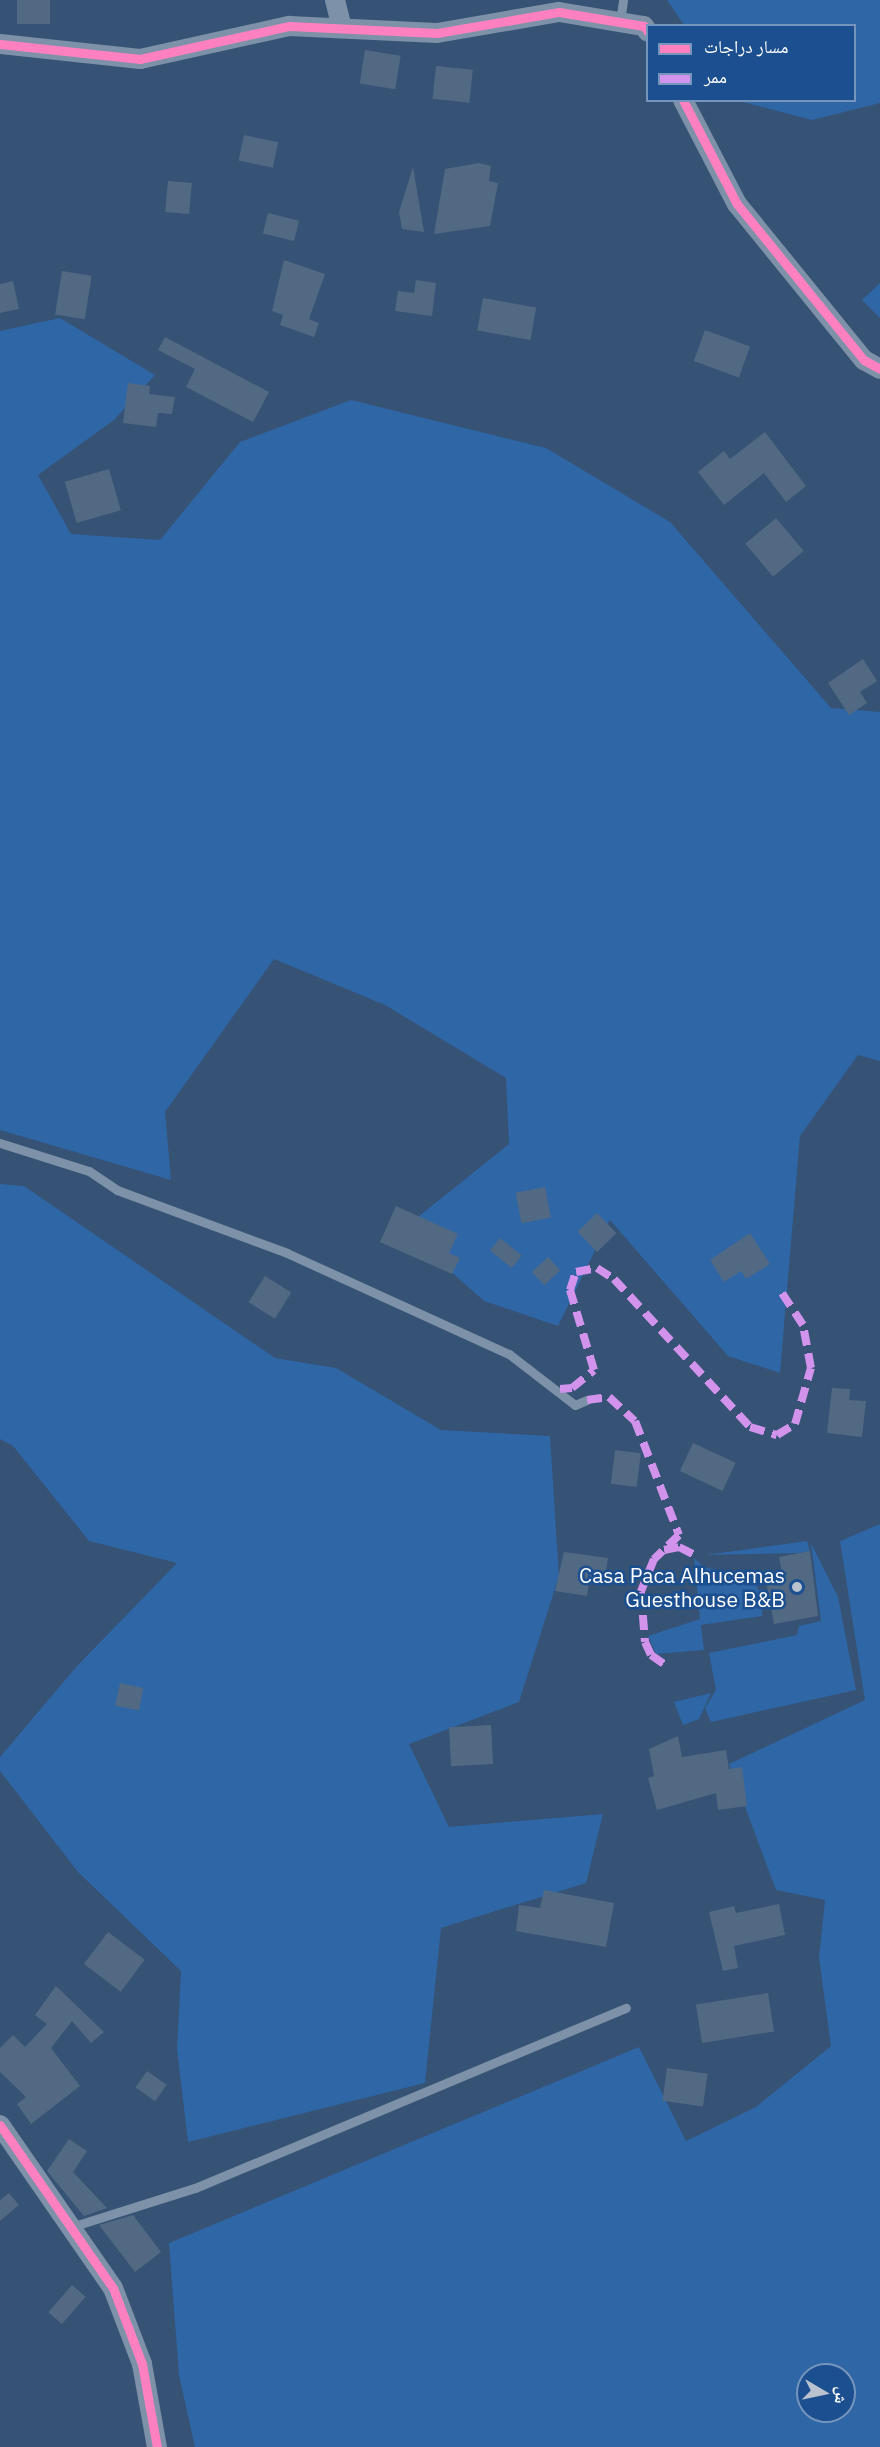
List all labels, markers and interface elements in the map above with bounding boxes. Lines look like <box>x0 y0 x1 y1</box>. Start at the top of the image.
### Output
legend <box>646 24 856 102</box>
text: مسار دراجات <box>704 35 788 58</box>
text: ممر <box>704 65 727 88</box>
place label: Casa Paca Alhucemas Guesthouse B&B <box>579 1562 785 1612</box>
marker: Casa Paca Alhucemas Guesthouse B&B <box>790 1580 804 1594</box>
north arrow <box>796 2363 856 2423</box>
text: ش <box>831 2386 853 2405</box>

